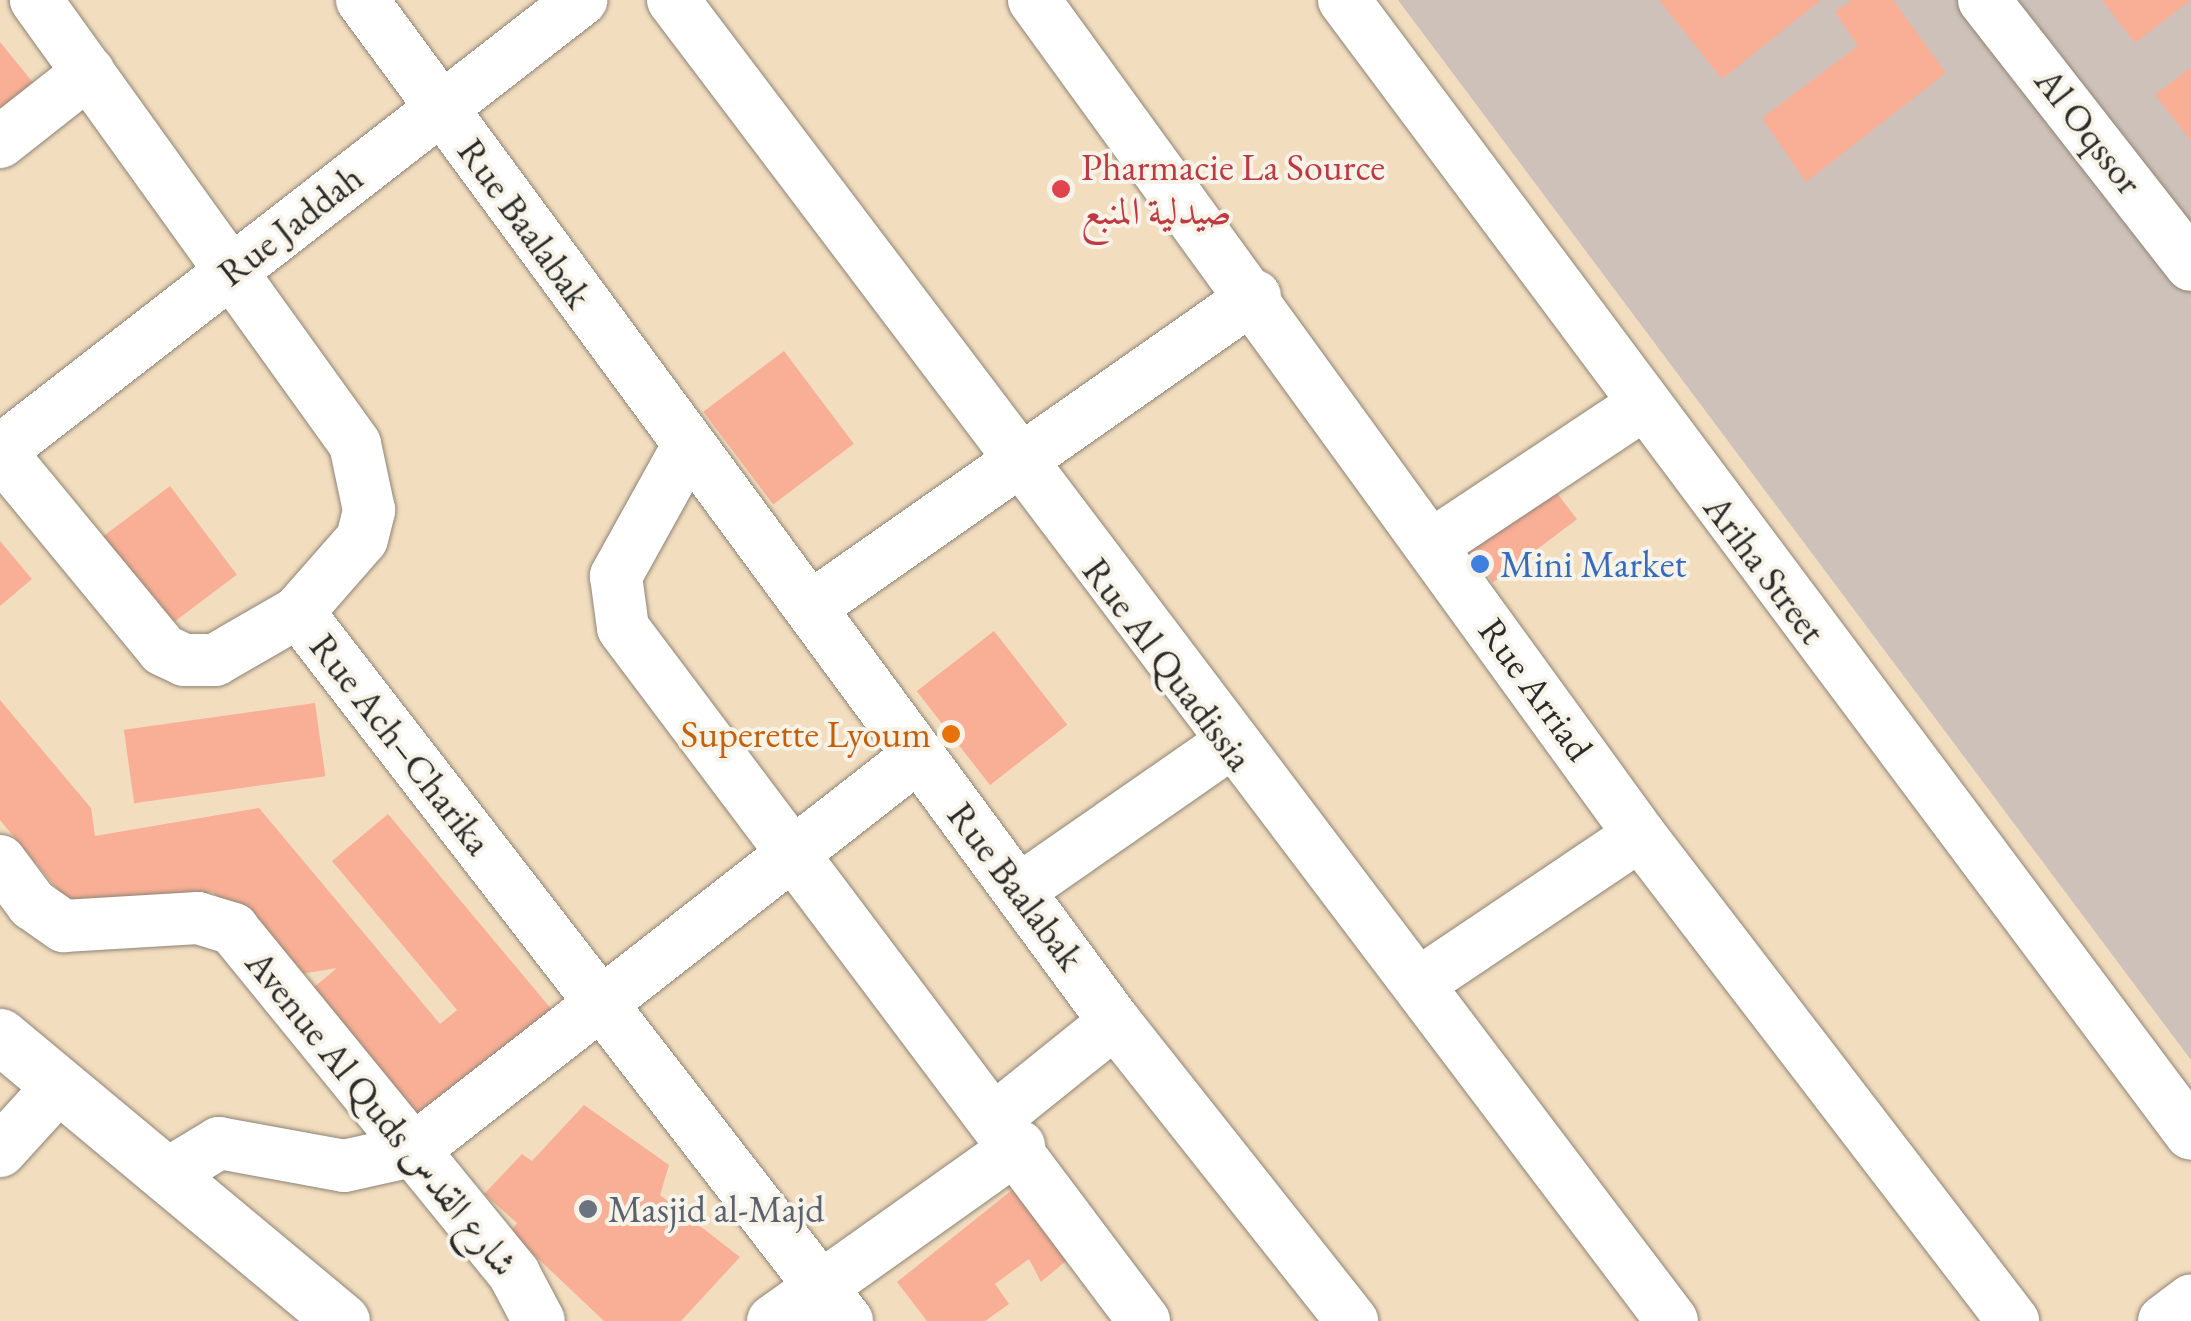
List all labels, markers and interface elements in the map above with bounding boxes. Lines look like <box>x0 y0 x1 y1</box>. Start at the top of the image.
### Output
street label: Al Oqssor <box>2026 59 2152 203</box>
street label: Rue Baalabak <box>448 129 602 317</box>
place label: Pharmacie La Source صيدلية المنبع <box>1081 144 1385 233</box>
street label: Rue Jaddah <box>209 154 371 296</box>
marker: Pharmacie La Source صيدلية المنبع <box>1050 178 1072 200</box>
street label: Ariha Street <box>1694 486 1836 652</box>
place label: Mini Market <box>1500 541 1686 587</box>
street label: Rue Al Quadissia <box>1073 549 1263 779</box>
marker: Mini Market <box>1469 553 1491 575</box>
street label: Rue Arriad <box>1469 609 1603 769</box>
street label: Rue Ach–Charika <box>300 624 502 864</box>
place label: Superette Lyoum <box>681 711 931 757</box>
marker: Superette Lyoum <box>940 723 962 745</box>
street label: Rue Baalabak <box>938 793 1094 979</box>
street label: Avenue Al Quds شارع القدس <box>236 941 528 1285</box>
place label: Masjid al-Majd <box>608 1186 824 1232</box>
marker: Masjid al-Majd <box>577 1198 599 1220</box>

